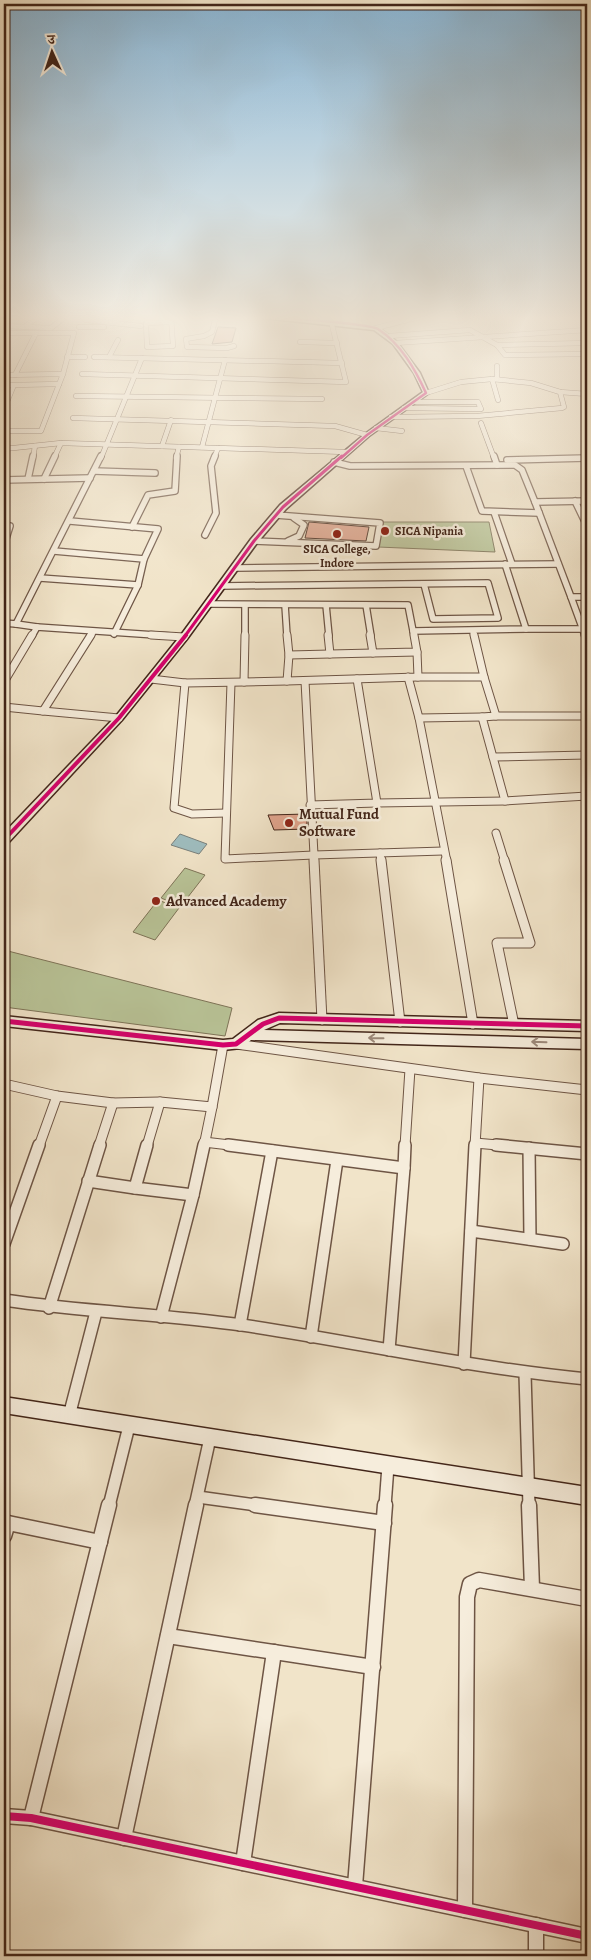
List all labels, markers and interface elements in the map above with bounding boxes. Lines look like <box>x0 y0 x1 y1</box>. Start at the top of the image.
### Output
north arrow <box>28 28 78 78</box>
text: उ <box>46 30 56 49</box>
place label: SICA Nipania <box>395 523 463 539</box>
marker: SICA Nipania <box>379 525 391 537</box>
marker: SICA College, Indore <box>331 528 343 540</box>
place label: SICA College, Indore <box>303 541 371 571</box>
place label: Mutual Fund Software <box>299 804 380 841</box>
marker: Mutual Fund Software <box>283 817 295 829</box>
place label: Advanced Academy <box>165 891 287 911</box>
marker: Advanced Academy <box>150 895 162 907</box>
one-way arrow <box>368 1033 384 1043</box>
one-way arrow <box>531 1037 547 1047</box>

